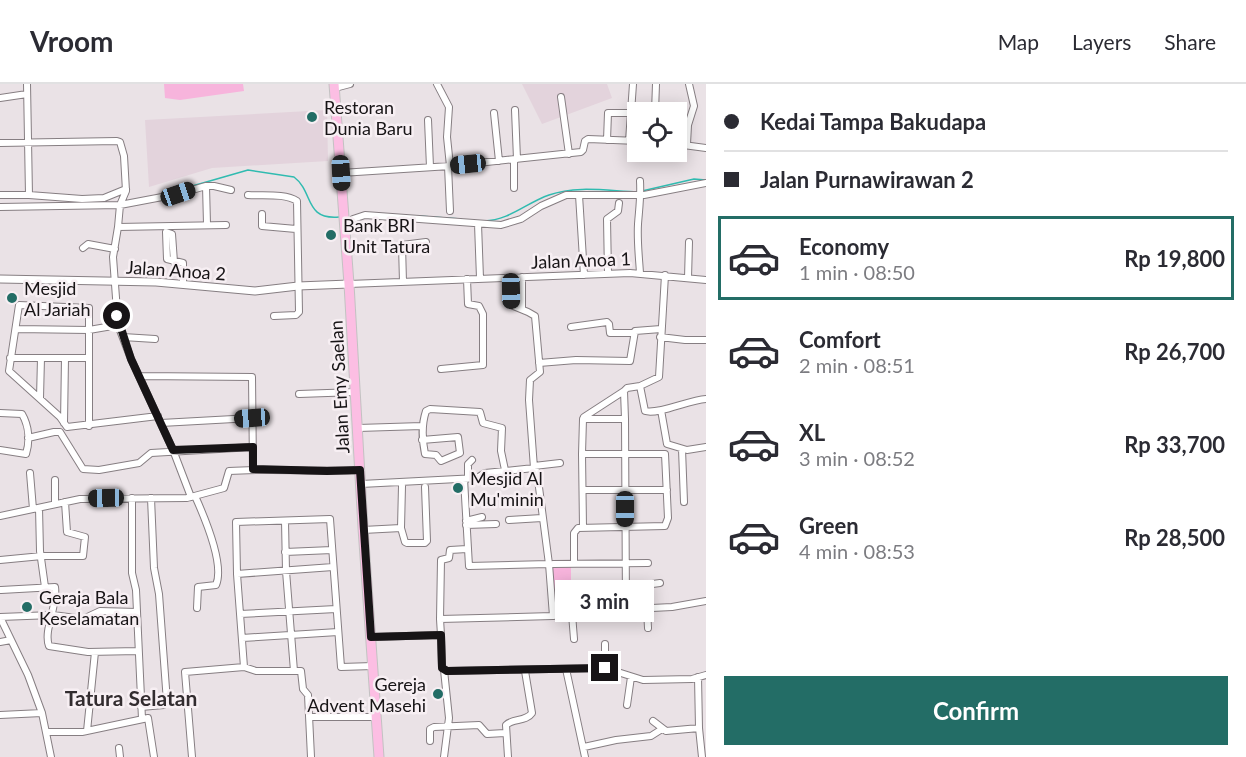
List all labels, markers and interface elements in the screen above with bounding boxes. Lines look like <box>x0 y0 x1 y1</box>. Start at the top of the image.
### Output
text: Vroom <box>30 24 114 58</box>
text: Map <box>998 29 1039 54</box>
text: Layers <box>1072 29 1131 54</box>
text: Share <box>1164 29 1216 54</box>
place label: Restoran Dunia Baru <box>324 96 413 139</box>
map controls <box>627 102 687 162</box>
button: locate <box>627 102 687 162</box>
text: Kedai Tampa Bakudapa <box>760 108 986 135</box>
marker: Restoran Dunia Baru <box>305 110 319 124</box>
car <box>449 153 487 175</box>
car <box>331 155 351 191</box>
text: Jalan Purnawirawan 2 <box>760 166 974 193</box>
car <box>158 180 198 208</box>
place label: Bank BRI Unit Tatura <box>343 214 430 257</box>
marker: Bank BRI Unit Tatura <box>324 228 338 242</box>
icon: car <box>727 231 781 285</box>
text: Economy <box>799 233 889 260</box>
text: Rp 19,800 <box>1124 245 1225 272</box>
street label: Jalan Anoa 1 <box>531 247 631 273</box>
street label: Jalan Anoa 2 <box>125 256 227 284</box>
text: 1 min · 08:50 <box>799 260 915 284</box>
car <box>502 273 520 309</box>
place label: Mesjid Al Jariah <box>24 277 91 320</box>
marker: Mesjid Al Jariah <box>5 291 19 305</box>
route start <box>103 302 130 329</box>
street label: Jalan Emy Saelan <box>325 320 353 454</box>
icon: car <box>727 324 781 378</box>
text: Comfort <box>799 326 881 353</box>
text: Rp 26,700 <box>1124 338 1225 365</box>
text: 2 min · 08:51 <box>799 353 915 377</box>
car <box>233 408 271 428</box>
icon: car <box>727 417 781 471</box>
text: XL <box>799 419 825 446</box>
text: Rp 33,700 <box>1124 431 1225 458</box>
text: 3 min · 08:52 <box>799 446 915 470</box>
place label: Mesjid Al Mu'minin <box>470 467 544 510</box>
marker: Mesjid Al Mu'minin <box>451 481 465 495</box>
car <box>88 489 124 507</box>
car <box>616 491 634 527</box>
icon: car <box>727 510 781 564</box>
text: Green <box>799 512 859 539</box>
text: Rp 28,500 <box>1124 524 1225 551</box>
text: 4 min · 08:53 <box>799 539 915 563</box>
callout: 3 min <box>556 581 654 623</box>
place label: Geraja Bala Keselamatan <box>39 586 139 629</box>
text: 3 min <box>580 589 629 613</box>
marker: Geraja Bala Keselamatan <box>20 600 34 614</box>
route end <box>591 654 618 681</box>
place label: Gereja Advent Masehi <box>307 673 426 716</box>
button: Confirm <box>724 676 1228 745</box>
district label: Tatura Selatan <box>65 685 197 710</box>
marker: Gereja Advent Masehi <box>431 687 445 701</box>

